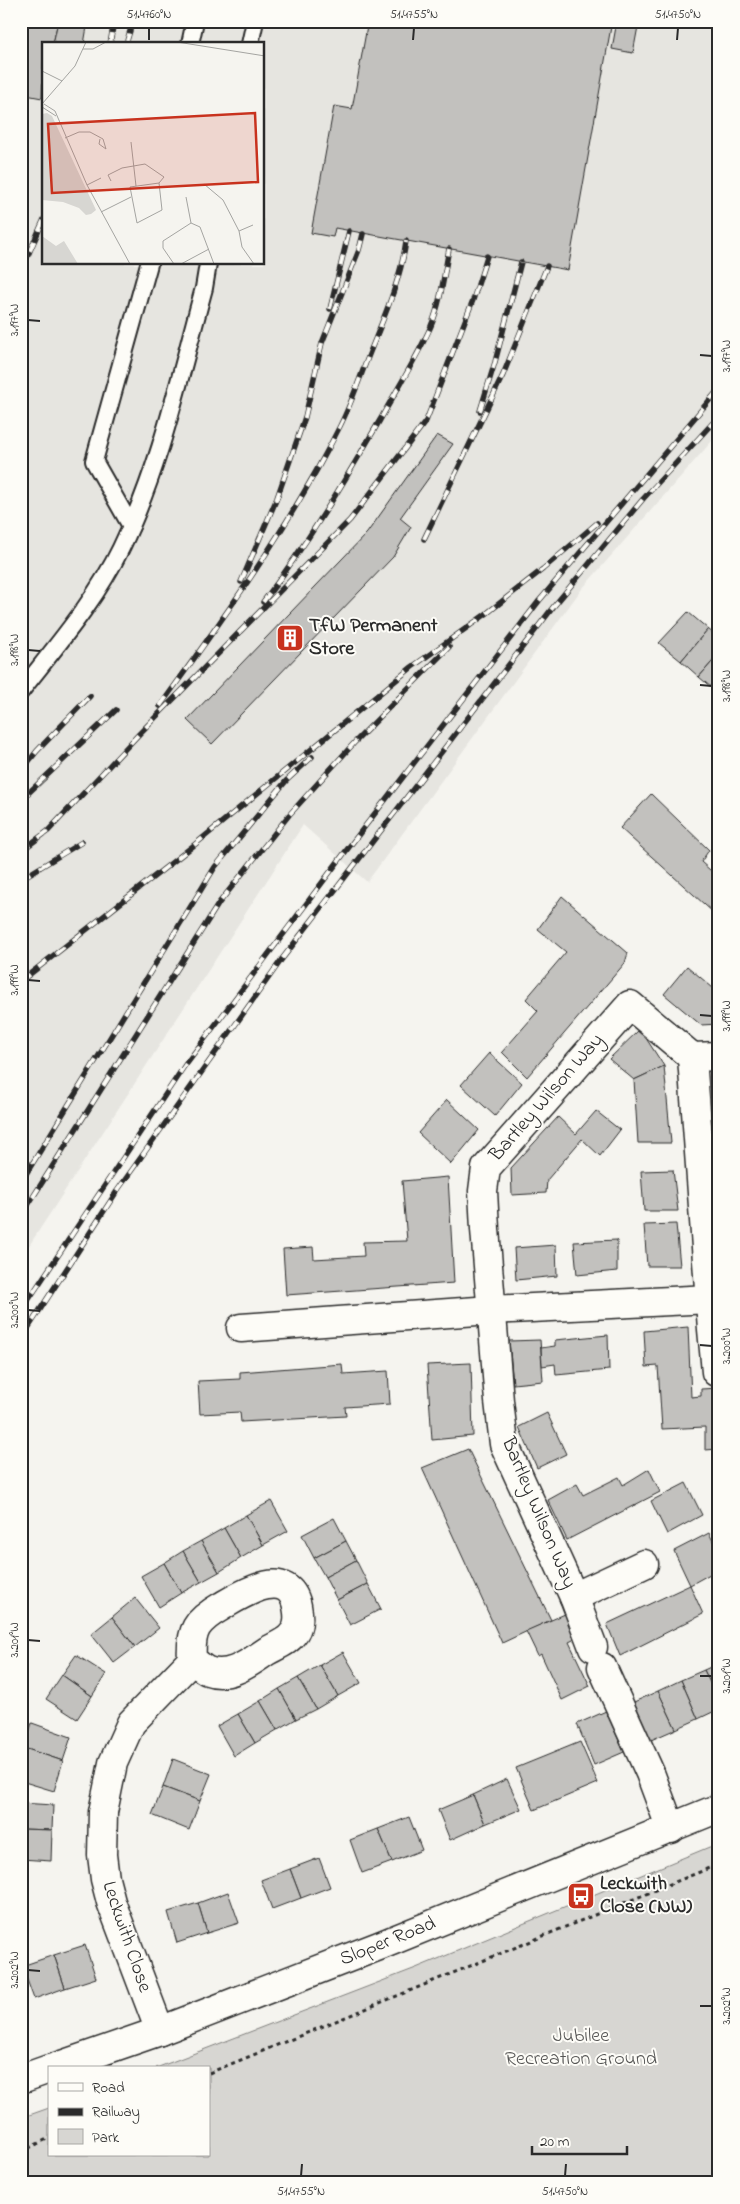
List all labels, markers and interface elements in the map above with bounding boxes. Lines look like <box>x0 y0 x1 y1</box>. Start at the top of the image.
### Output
text: 51.4760°N <box>127 6 171 24</box>
text: 51.4755°N <box>390 6 438 24</box>
text: 51.4750°N <box>655 6 701 24</box>
inset map <box>42 42 265 265</box>
text: 3.197°W <box>6 304 24 336</box>
text: 3.197°W <box>718 340 736 372</box>
place label: TfW Permanent Store <box>309 612 438 664</box>
building icon: TfW Permanent Store <box>275 623 305 653</box>
text: 3.198°W <box>6 634 24 666</box>
text: 3.198°W <box>718 670 736 702</box>
text: 3.199°W <box>6 965 24 995</box>
text: 3.199°W <box>718 1001 736 1031</box>
street label: Bartley Wilson Way <box>482 1027 611 1169</box>
text: 3.200°W <box>6 1292 24 1328</box>
text: 3.200°W <box>718 1328 736 1364</box>
street label: Bartley Wilson Way <box>493 1432 583 1593</box>
text: 3.201°W <box>6 1623 24 1657</box>
text: 3.201°W <box>718 1659 736 1693</box>
place label: Leckwith Close (NW) <box>600 1870 692 1922</box>
street label: Leckwith Close <box>93 1878 159 1997</box>
bus stop icon: Leckwith Close (NW) <box>566 1881 596 1911</box>
street label: Sloper Road <box>336 1910 440 1974</box>
text: 3.202°W <box>6 1951 24 1989</box>
text: 3.202°W <box>718 1987 736 2025</box>
park label: Jubilee Recreation Ground <box>505 2022 657 2074</box>
legend <box>48 2066 210 2156</box>
text: Road <box>92 2077 125 2099</box>
text: Railway <box>92 2101 140 2124</box>
scale bar <box>532 2124 628 2156</box>
text: Park <box>92 2127 120 2149</box>
text: 20 m <box>540 2131 570 2153</box>
text: 51.4755°N <box>277 2183 325 2201</box>
text: 51.4750°N <box>542 2183 588 2201</box>

